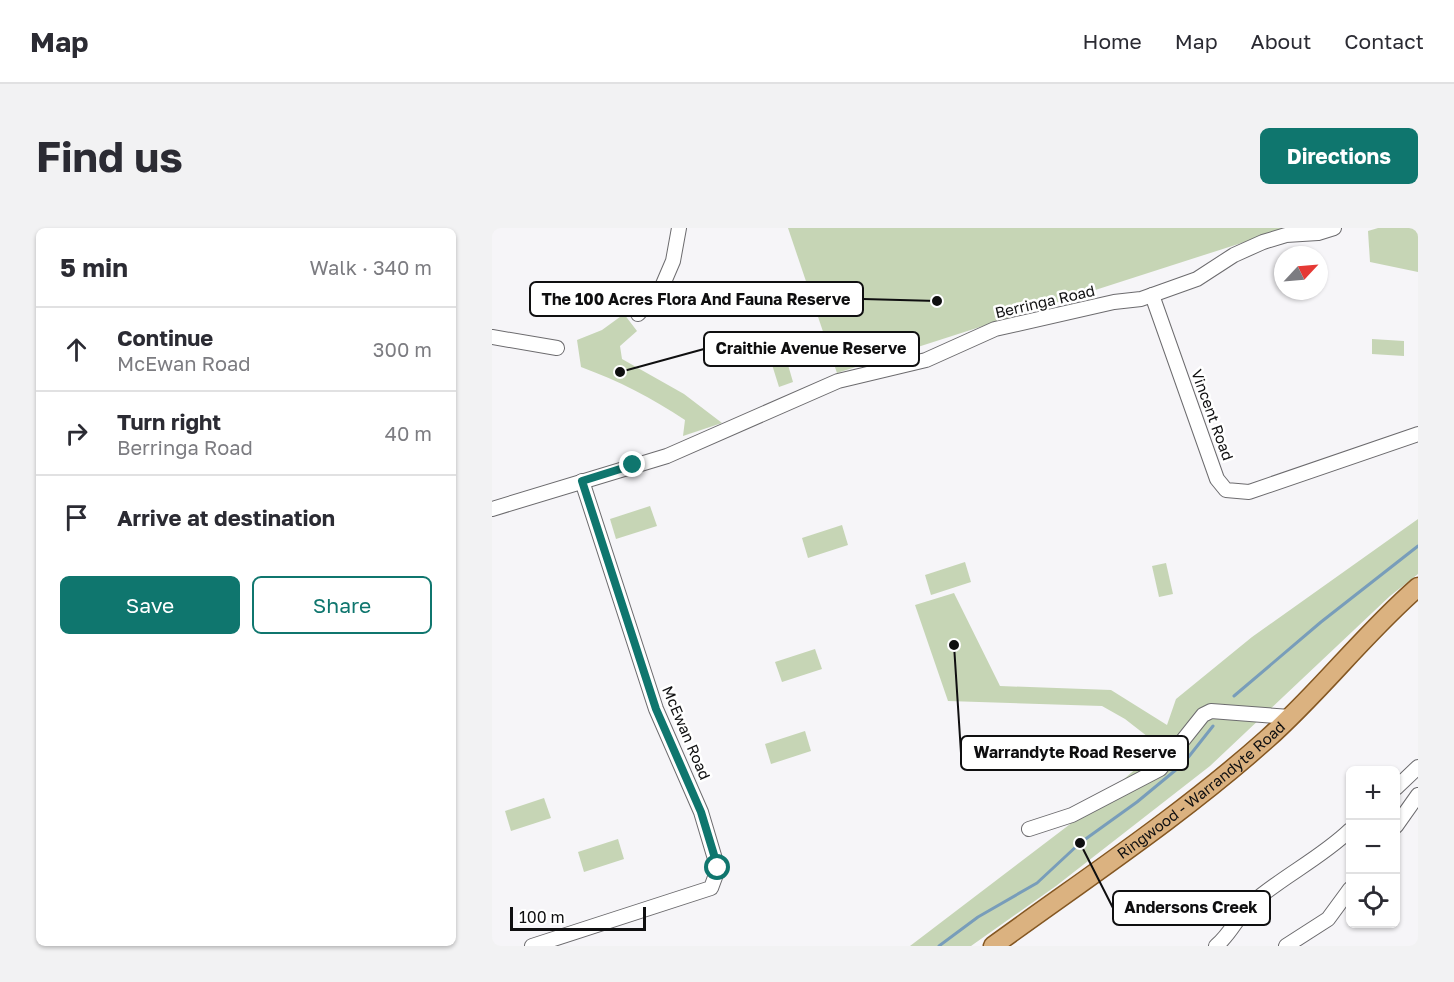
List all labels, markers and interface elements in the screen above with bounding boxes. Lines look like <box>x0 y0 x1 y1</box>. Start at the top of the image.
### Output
text: Map <box>30 25 88 58</box>
text: Home <box>1082 28 1142 54</box>
text: Map <box>1175 28 1218 54</box>
text: About <box>1251 28 1311 54</box>
text: Contact <box>1344 28 1424 54</box>
button: Directions <box>1260 128 1418 184</box>
text: Find us <box>36 131 183 181</box>
north arrow <box>1274 246 1328 300</box>
text: 5 min <box>60 252 128 283</box>
text: Walk · 340 m <box>310 255 432 279</box>
street label: Berringa Road <box>993 281 1096 321</box>
callout: The 100 Acres Flora And Fauna Reserve <box>530 282 863 316</box>
text: The 100 Acres Flora And Fauna Reserve <box>542 289 850 309</box>
text: Continue <box>117 324 213 351</box>
callout: Craithie Avenue Reserve <box>704 332 919 366</box>
icon: ahead <box>60 333 93 366</box>
text: 300 m <box>373 337 432 361</box>
text: Craithie Avenue Reserve <box>716 338 906 358</box>
text: McEwan Road <box>117 351 251 375</box>
street label: Vincent Road <box>1188 367 1238 463</box>
text: Turn right <box>117 408 221 435</box>
icon: right <box>60 417 93 450</box>
text: 40 m <box>385 421 432 445</box>
text: Berringa Road <box>117 435 253 459</box>
route end <box>619 451 645 477</box>
icon: arrive <box>60 501 93 534</box>
text: Arrive at destination <box>117 504 335 531</box>
button: Save <box>60 576 240 634</box>
button: Share <box>252 576 432 634</box>
street label: McEwan Road <box>659 683 715 782</box>
street label: Ringwood - Warrandyte Road <box>1113 717 1288 862</box>
callout: Warrandyte Road Reserve <box>961 736 1188 770</box>
text: Warrandyte Road Reserve <box>974 742 1176 762</box>
map controls <box>1346 766 1400 928</box>
button: + <box>1346 766 1400 820</box>
button: − <box>1346 820 1400 874</box>
route start <box>704 854 730 880</box>
button: locate <box>1346 874 1400 928</box>
callout: Andersons Creek <box>1113 891 1270 925</box>
text: Andersons Creek <box>1124 897 1258 917</box>
scale bar <box>510 904 646 932</box>
text: 100 m <box>519 907 565 927</box>

